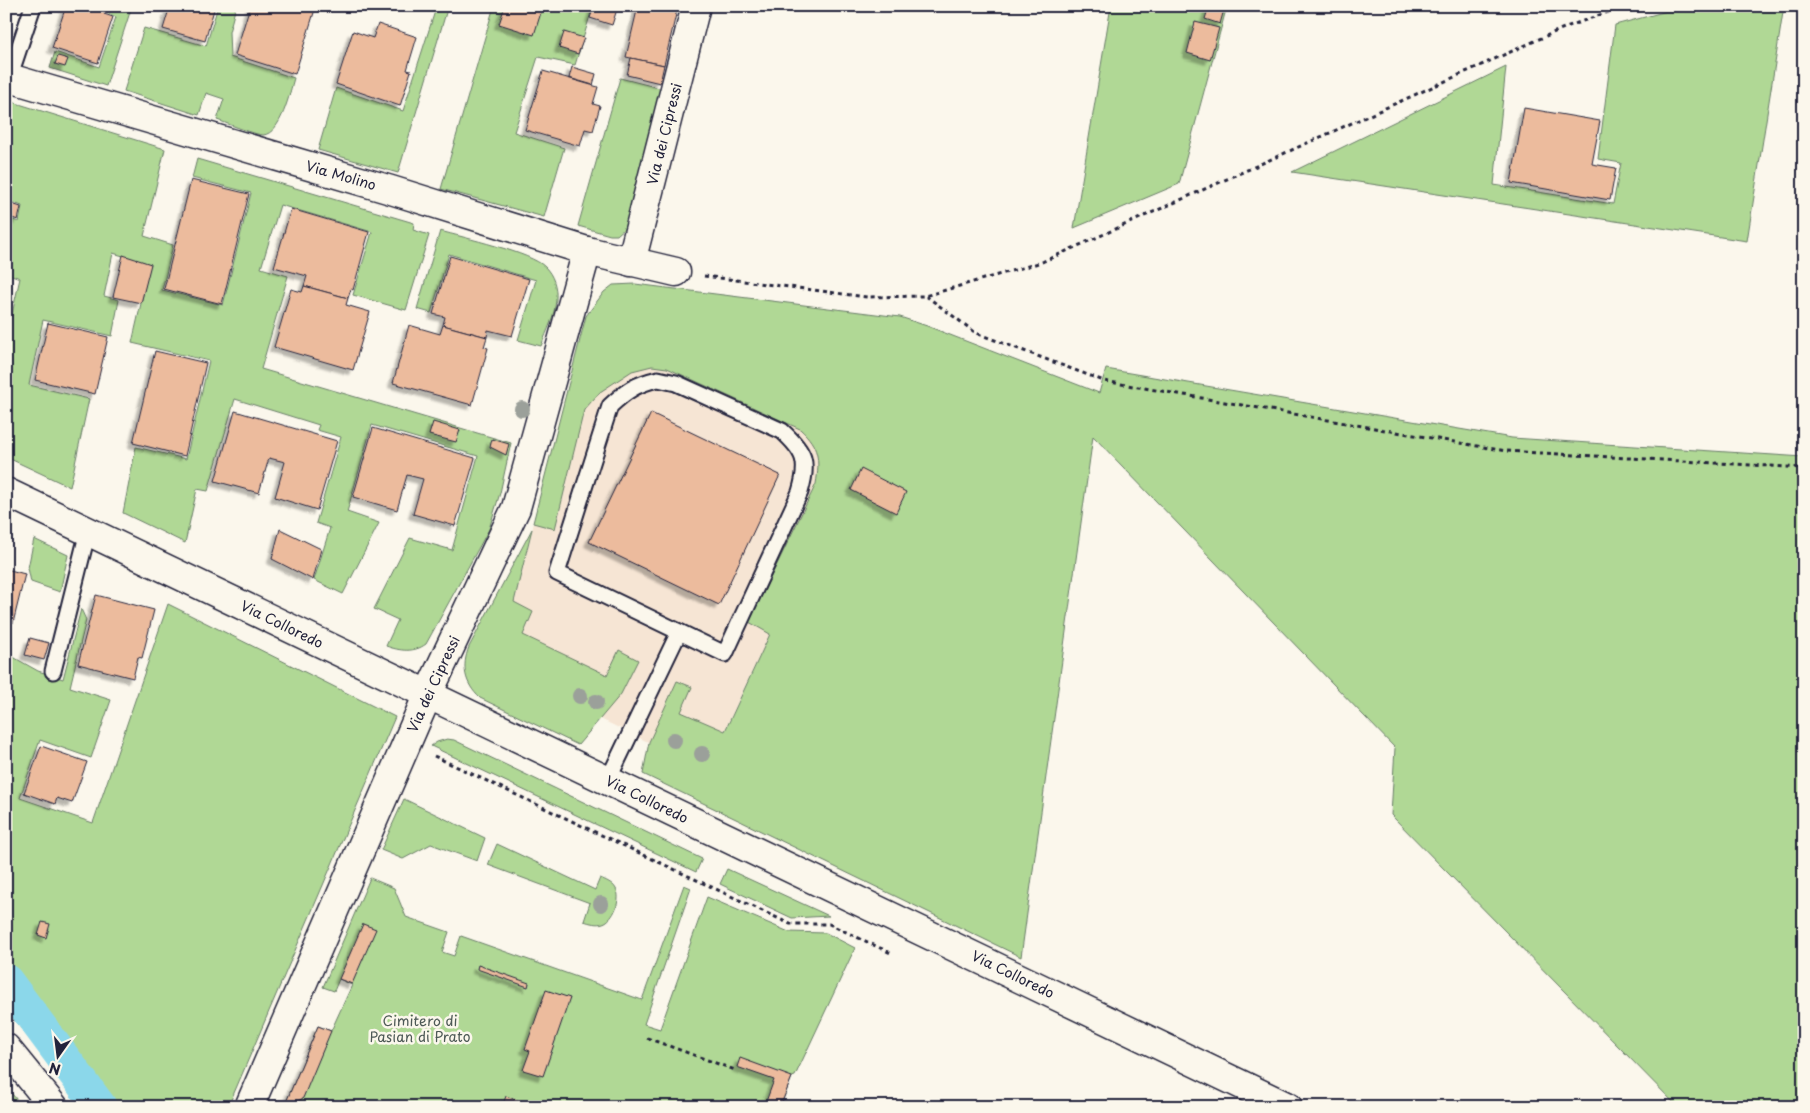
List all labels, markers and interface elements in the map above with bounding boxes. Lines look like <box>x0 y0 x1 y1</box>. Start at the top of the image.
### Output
street label: Via dei Cipressi <box>641 81 687 187</box>
street label: Via Molino <box>303 155 379 195</box>
street label: Via Colloredo <box>237 595 327 653</box>
street label: Via dei Cipressi <box>401 632 465 736</box>
street label: Via Colloredo <box>602 770 692 828</box>
street label: Via Colloredo <box>968 945 1058 1003</box>
park label: Cimitero di Pasian di Prato <box>369 1010 471 1047</box>
north arrow <box>32 1030 82 1080</box>
text: N <box>47 1058 63 1081</box>

